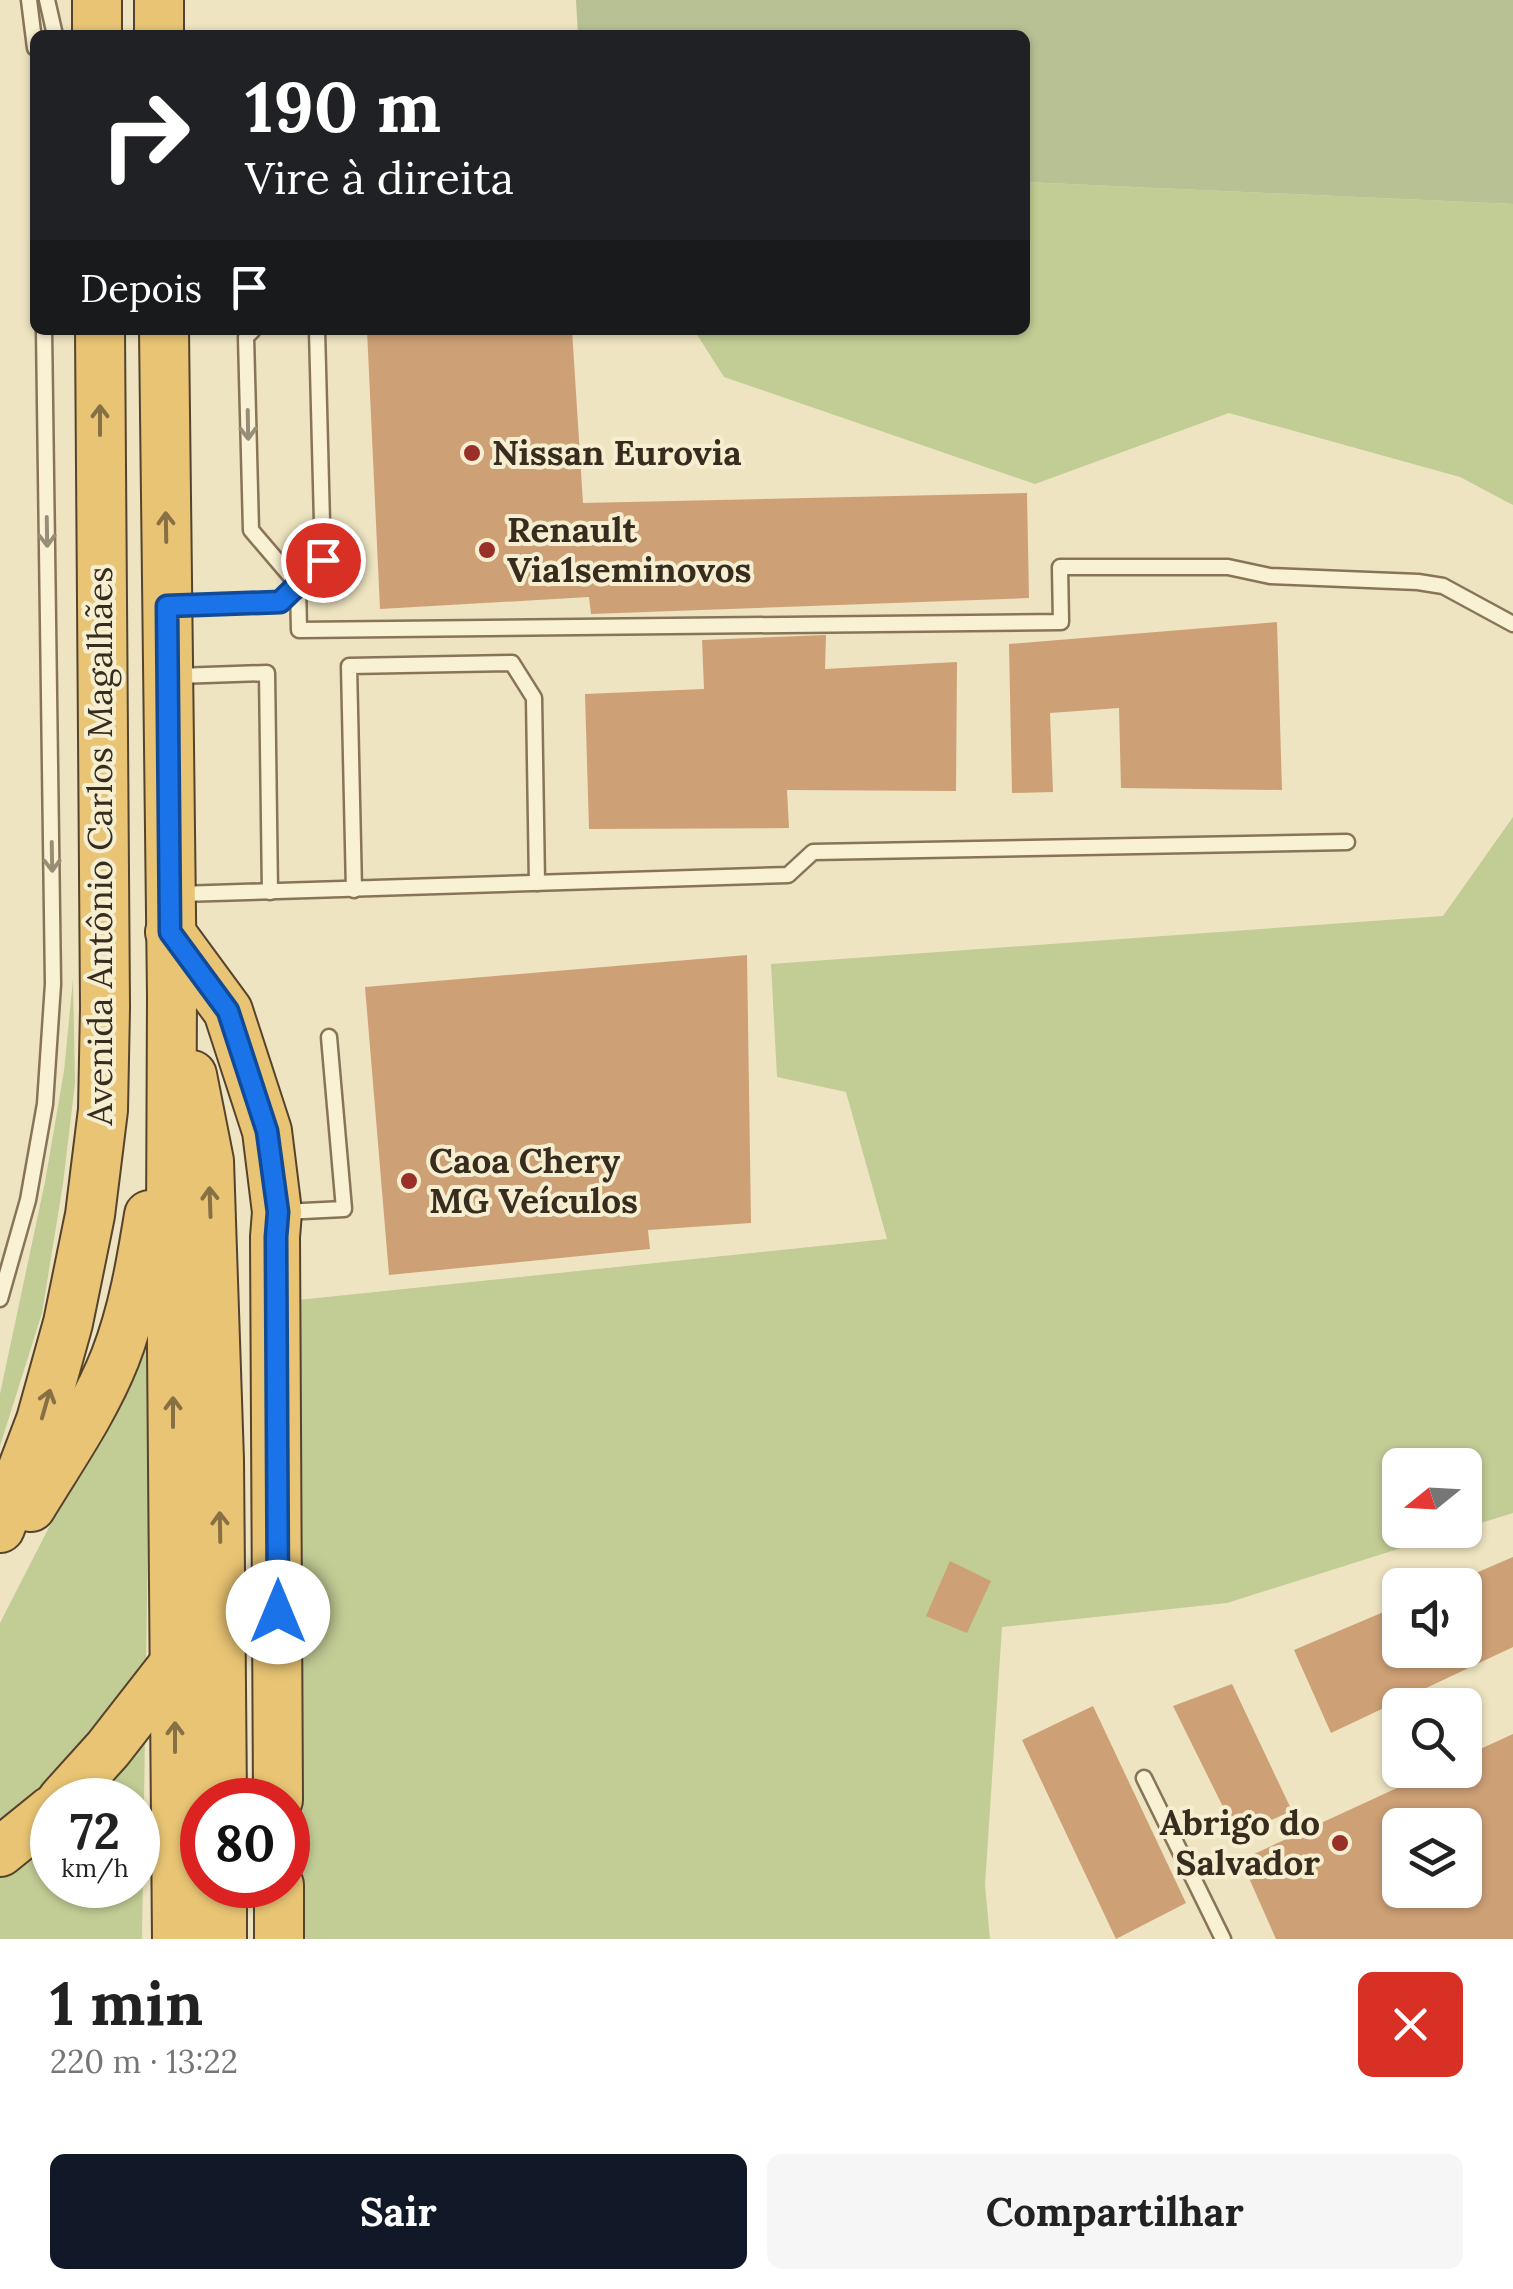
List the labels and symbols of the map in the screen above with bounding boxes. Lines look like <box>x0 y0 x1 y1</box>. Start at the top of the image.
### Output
one-way arrow <box>90 404 110 436</box>
one-way arrow <box>239 408 258 441</box>
place label: Nissan Eurovia <box>492 430 741 475</box>
marker: Nissan Eurovia <box>461 442 483 464</box>
place label: Renault Via1seminovos <box>507 507 751 592</box>
one-way arrow <box>156 511 176 544</box>
one-way arrow <box>38 516 56 548</box>
pin <box>281 518 366 603</box>
marker: Renault Via1seminovos <box>476 539 498 561</box>
street label: Avenida Antônio Carlos Magalhães <box>77 567 122 1126</box>
one-way arrow <box>42 841 61 873</box>
place label: Caoa Chery MG Veículos <box>429 1138 638 1223</box>
marker: Caoa Chery MG Veículos <box>398 1170 420 1192</box>
one-way arrow <box>201 1187 220 1219</box>
one-way arrow <box>38 1389 56 1420</box>
one-way arrow <box>163 1396 182 1428</box>
north arrow <box>1382 1448 1482 1548</box>
one-way arrow <box>210 1512 230 1544</box>
position arrow <box>226 1560 330 1664</box>
one-way arrow <box>166 1721 184 1754</box>
speed limit sign: 80 <box>180 1778 310 1908</box>
place label: Abrigo do Salvador <box>1159 1800 1320 1885</box>
marker: Abrigo do Salvador <box>1329 1832 1351 1854</box>

